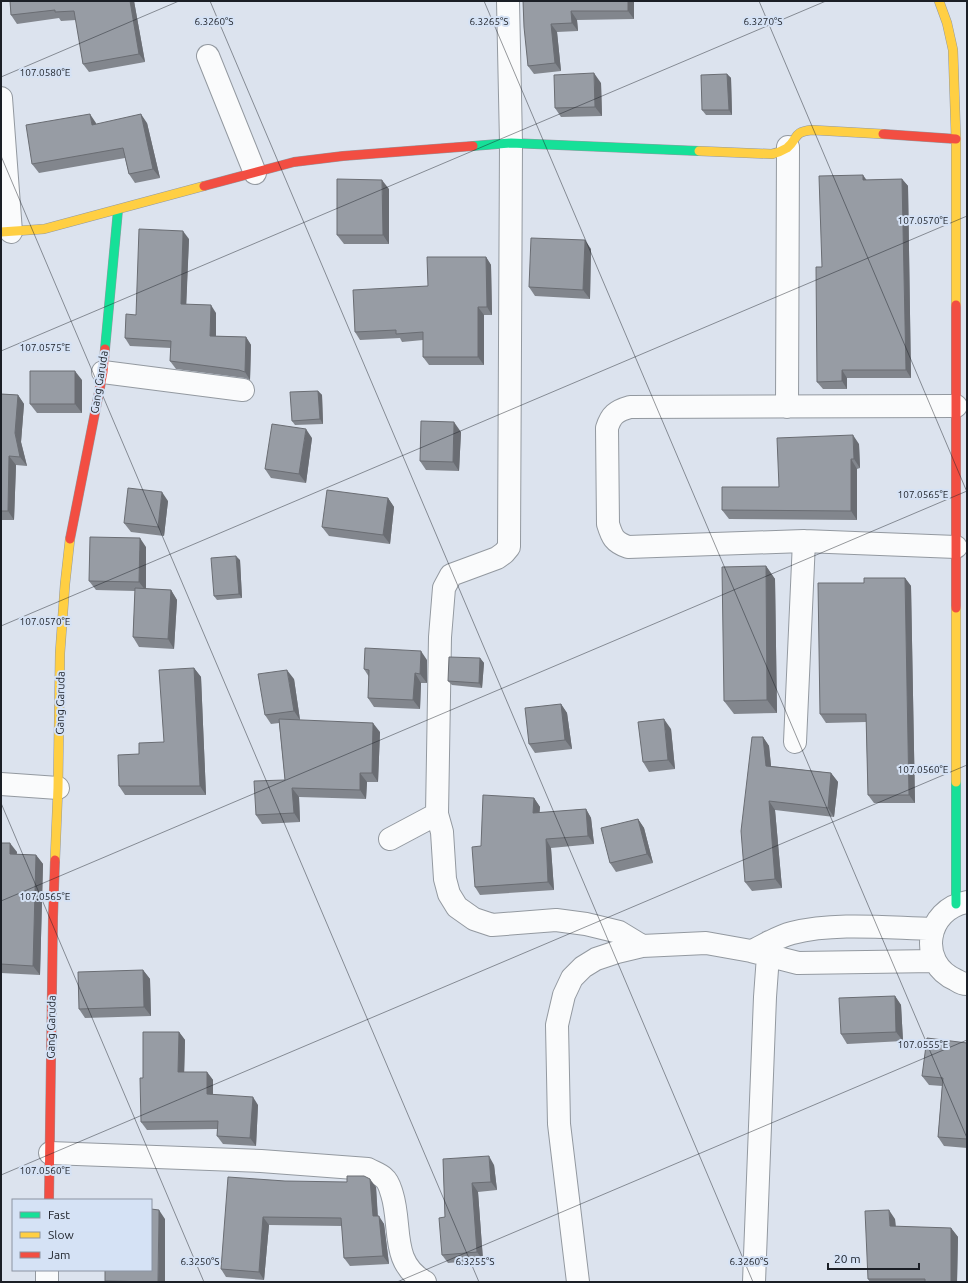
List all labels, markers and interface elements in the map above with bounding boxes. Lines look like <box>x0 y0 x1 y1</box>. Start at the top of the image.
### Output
text: 6.3260°S <box>194 16 234 27</box>
text: 6.3265°S <box>469 16 509 27</box>
text: 6.3270°S <box>743 16 783 27</box>
text: 107.0580°E <box>20 67 71 78</box>
text: 107.0570°E <box>898 215 949 226</box>
text: 107.0575°E <box>20 342 71 353</box>
street label: Gang Garuda <box>88 350 110 414</box>
text: 107.0565°E <box>898 489 949 500</box>
text: 107.0570°E <box>20 616 71 627</box>
street label: Gang Garuda <box>53 671 67 735</box>
text: 107.0560°E <box>898 764 949 775</box>
text: 107.0565°E <box>20 891 71 902</box>
street label: Gang Garuda <box>44 995 58 1059</box>
text: 107.0555°E <box>898 1039 949 1050</box>
text: 107.0560°E <box>20 1165 71 1176</box>
legend <box>12 1199 152 1271</box>
text: Fast <box>48 1208 70 1221</box>
text: Slow <box>48 1228 74 1241</box>
scale bar <box>828 1245 919 1271</box>
text: Jam <box>48 1248 70 1261</box>
text: 20 m <box>834 1252 861 1265</box>
text: 6.3250°S <box>180 1256 220 1267</box>
text: 6.3255°S <box>455 1256 495 1267</box>
text: 6.3260°S <box>729 1256 769 1267</box>

